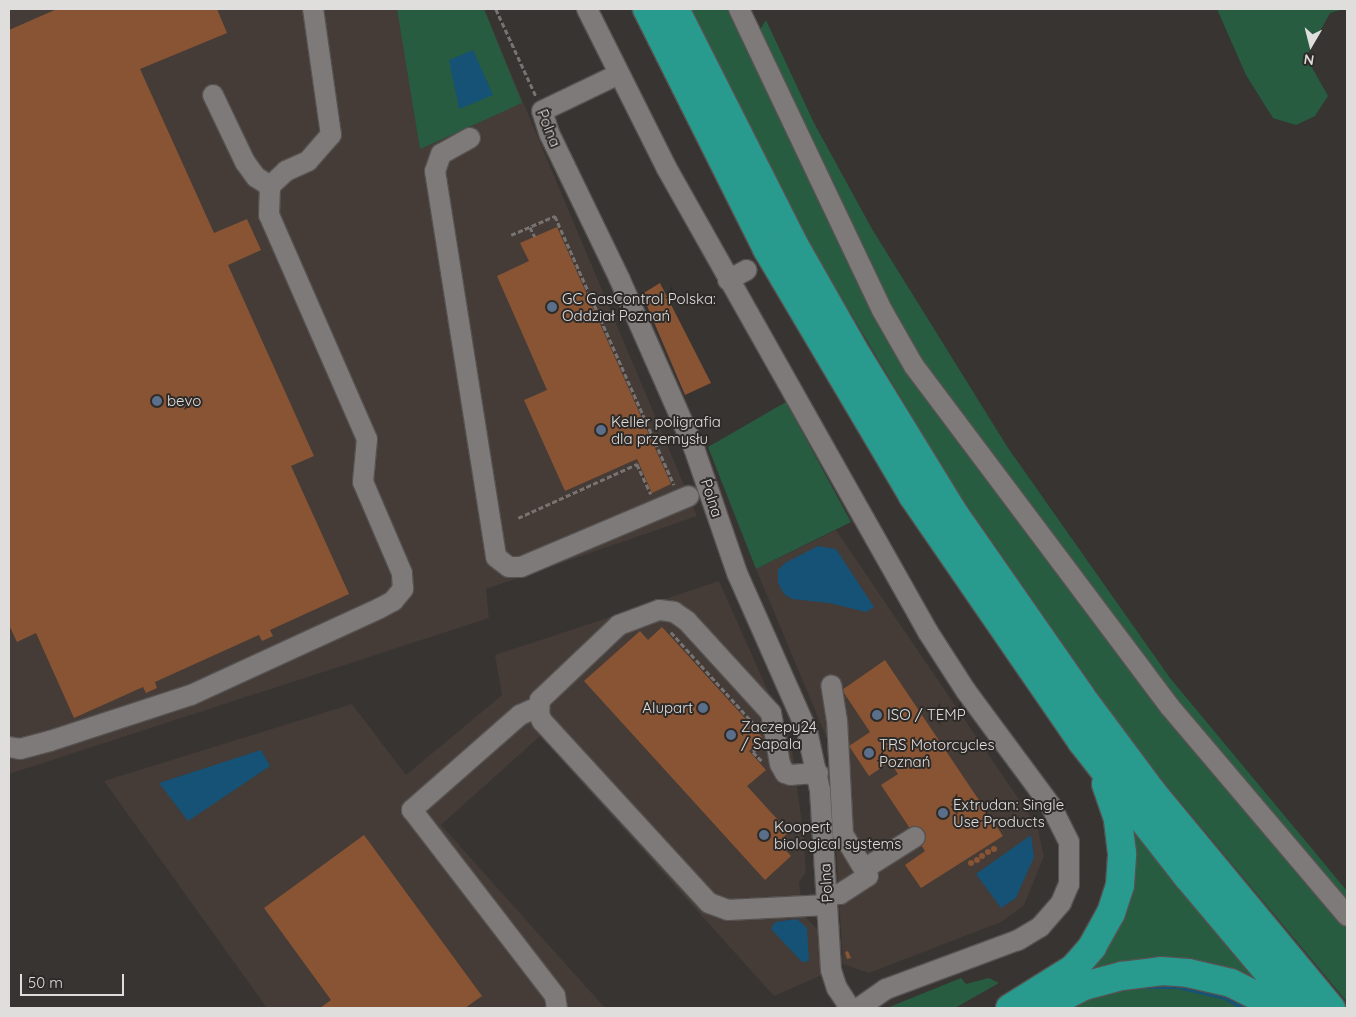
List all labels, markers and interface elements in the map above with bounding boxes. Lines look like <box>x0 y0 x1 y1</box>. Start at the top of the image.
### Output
north arrow <box>1286 20 1336 70</box>
text: N <box>1303 50 1315 69</box>
street label: Polna <box>533 107 565 149</box>
place label: GC GasControl Polska: Oddział Poznań <box>562 289 716 324</box>
marker: GC GasControl Polska: Oddział Poznań <box>546 301 558 313</box>
place label: bevo <box>167 392 201 410</box>
marker: bevo <box>151 395 163 407</box>
place label: Keller poligrafia dla przemysłu <box>611 412 721 447</box>
marker: Keller poligrafia dla przemysłu <box>595 424 607 436</box>
street label: Polna <box>697 477 727 519</box>
place label: Alupart <box>642 699 693 717</box>
marker: Alupart <box>697 702 709 714</box>
place label: ISO / TEMP <box>887 706 966 724</box>
marker: ISO / TEMP <box>871 709 883 721</box>
place label: Zaczepy24 / Sapala <box>741 717 817 752</box>
marker: Zaczepy24 / Sapala <box>725 729 737 741</box>
place label: TRS Motorcycles Poznań <box>879 735 994 770</box>
marker: TRS Motorcycles Poznań <box>863 747 875 759</box>
place label: Extrudan: Single Use Products <box>953 795 1064 830</box>
marker: Extrudan: Single Use Products <box>937 807 949 819</box>
place label: Koopert biological systems <box>774 817 901 852</box>
marker: Koopert biological systems <box>758 829 770 841</box>
street label: Polna <box>816 863 836 903</box>
scale bar <box>22 964 126 996</box>
text: 50 m <box>28 973 63 992</box>

